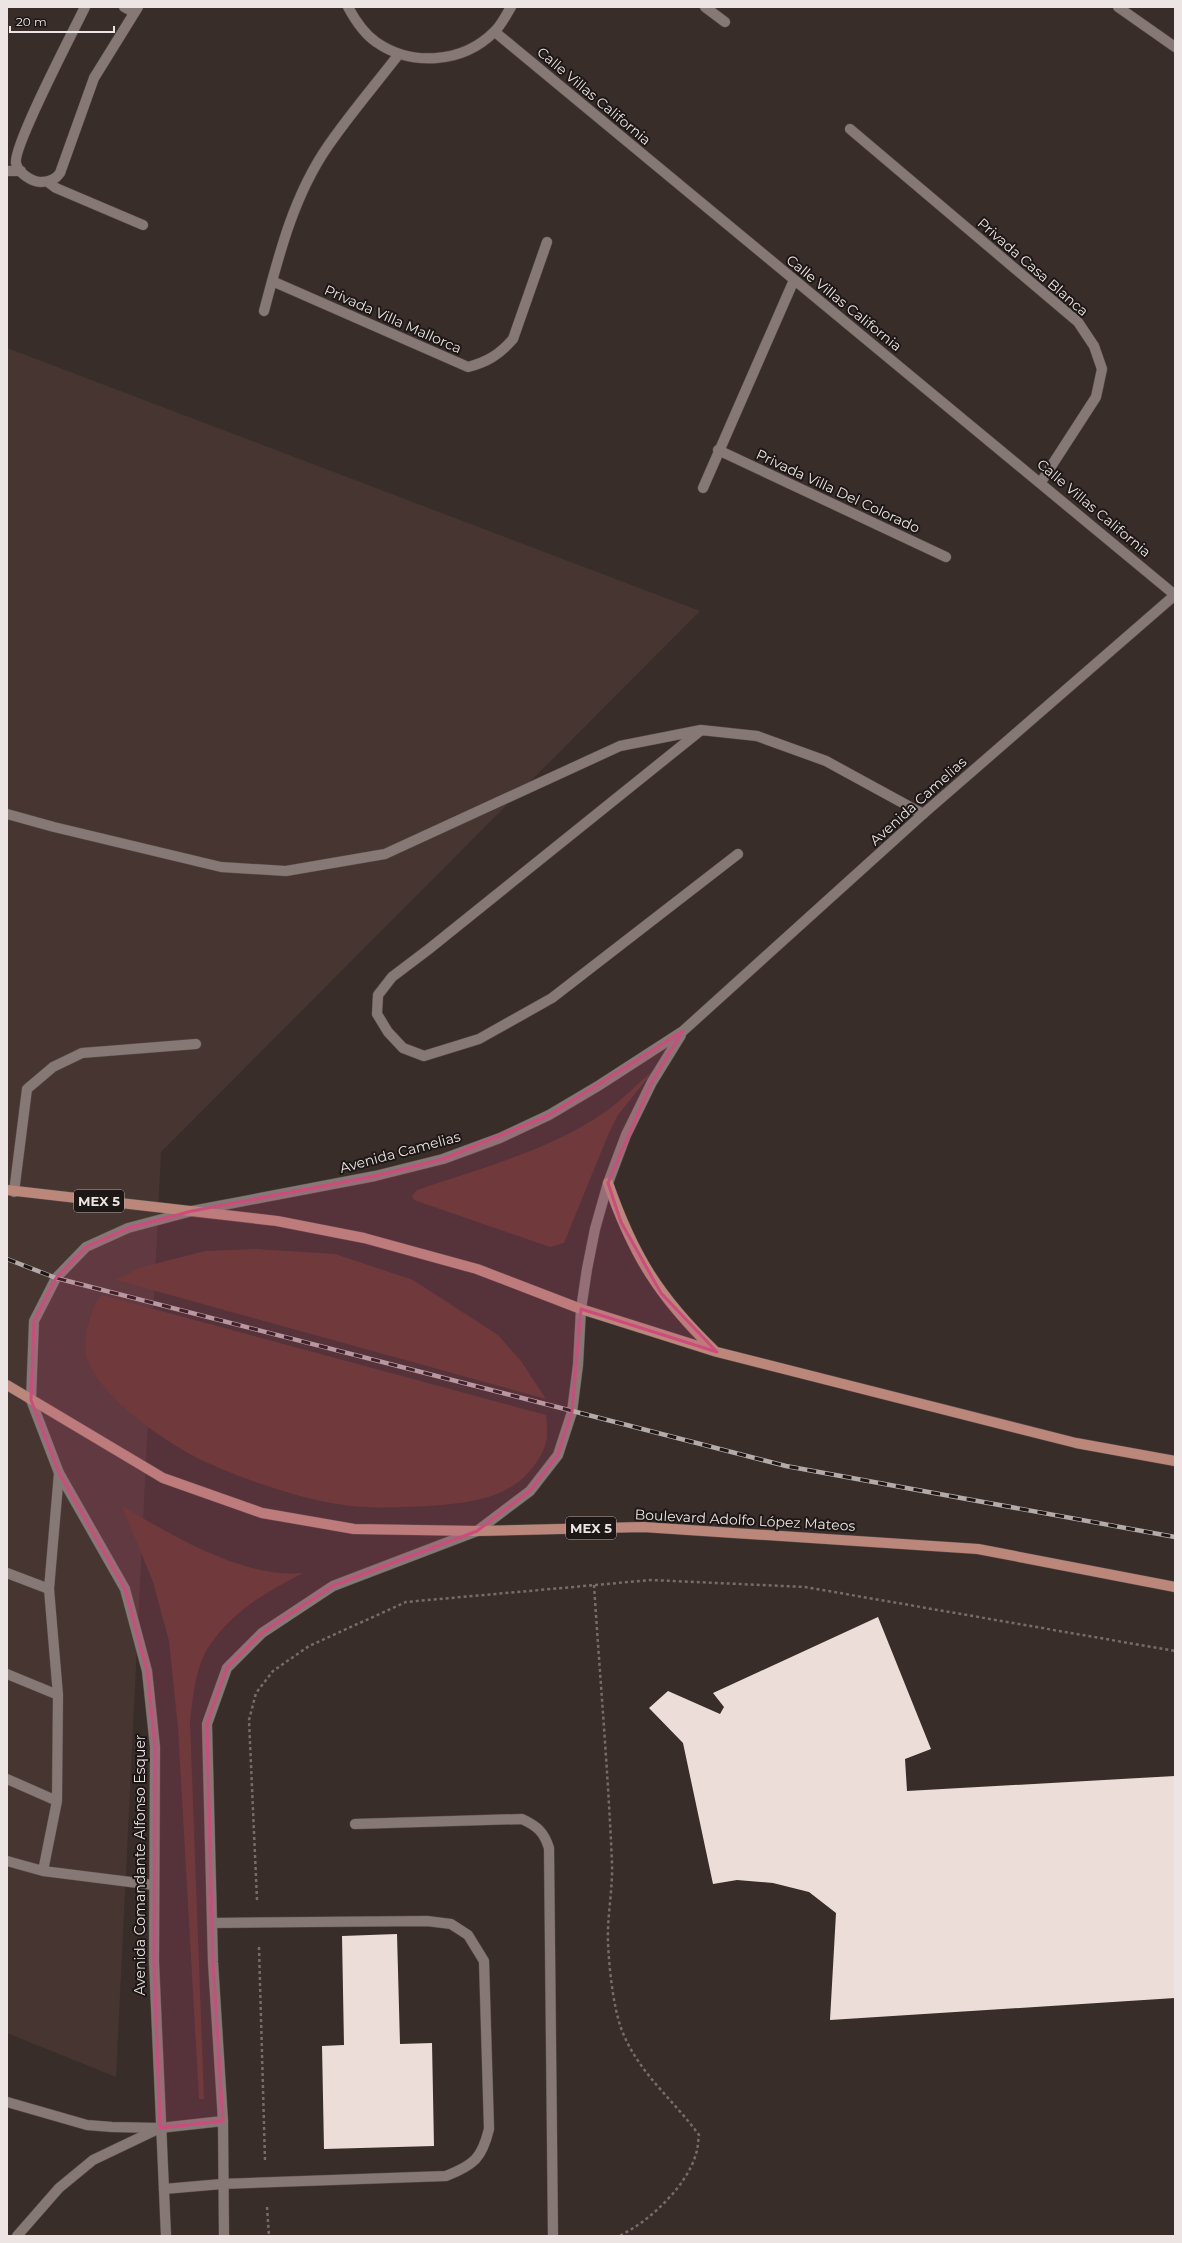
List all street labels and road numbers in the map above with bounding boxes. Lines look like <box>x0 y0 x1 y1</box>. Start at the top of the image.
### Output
street label: Calle Villas California <box>533 43 655 149</box>
street label: Privada Casa Blanca <box>974 214 1092 320</box>
street label: Calle Villas California <box>783 251 905 355</box>
street label: Privada Villa Mallorca <box>322 281 464 357</box>
street label: Privada Villa Del Colorado <box>753 445 923 537</box>
street label: Calle Villas California <box>1033 455 1155 561</box>
street label: Avenida Camelias <box>866 753 970 849</box>
street label: Avenida Camelias <box>338 1127 462 1177</box>
road number: MEX 5 <box>74 1190 124 1212</box>
street label: Boulevard Adolfo López Mateos <box>634 1505 856 1535</box>
road number: MEX 5 <box>566 1517 616 1539</box>
street label: Avenida Comandante Alfonso Esquer <box>131 1734 149 1995</box>

